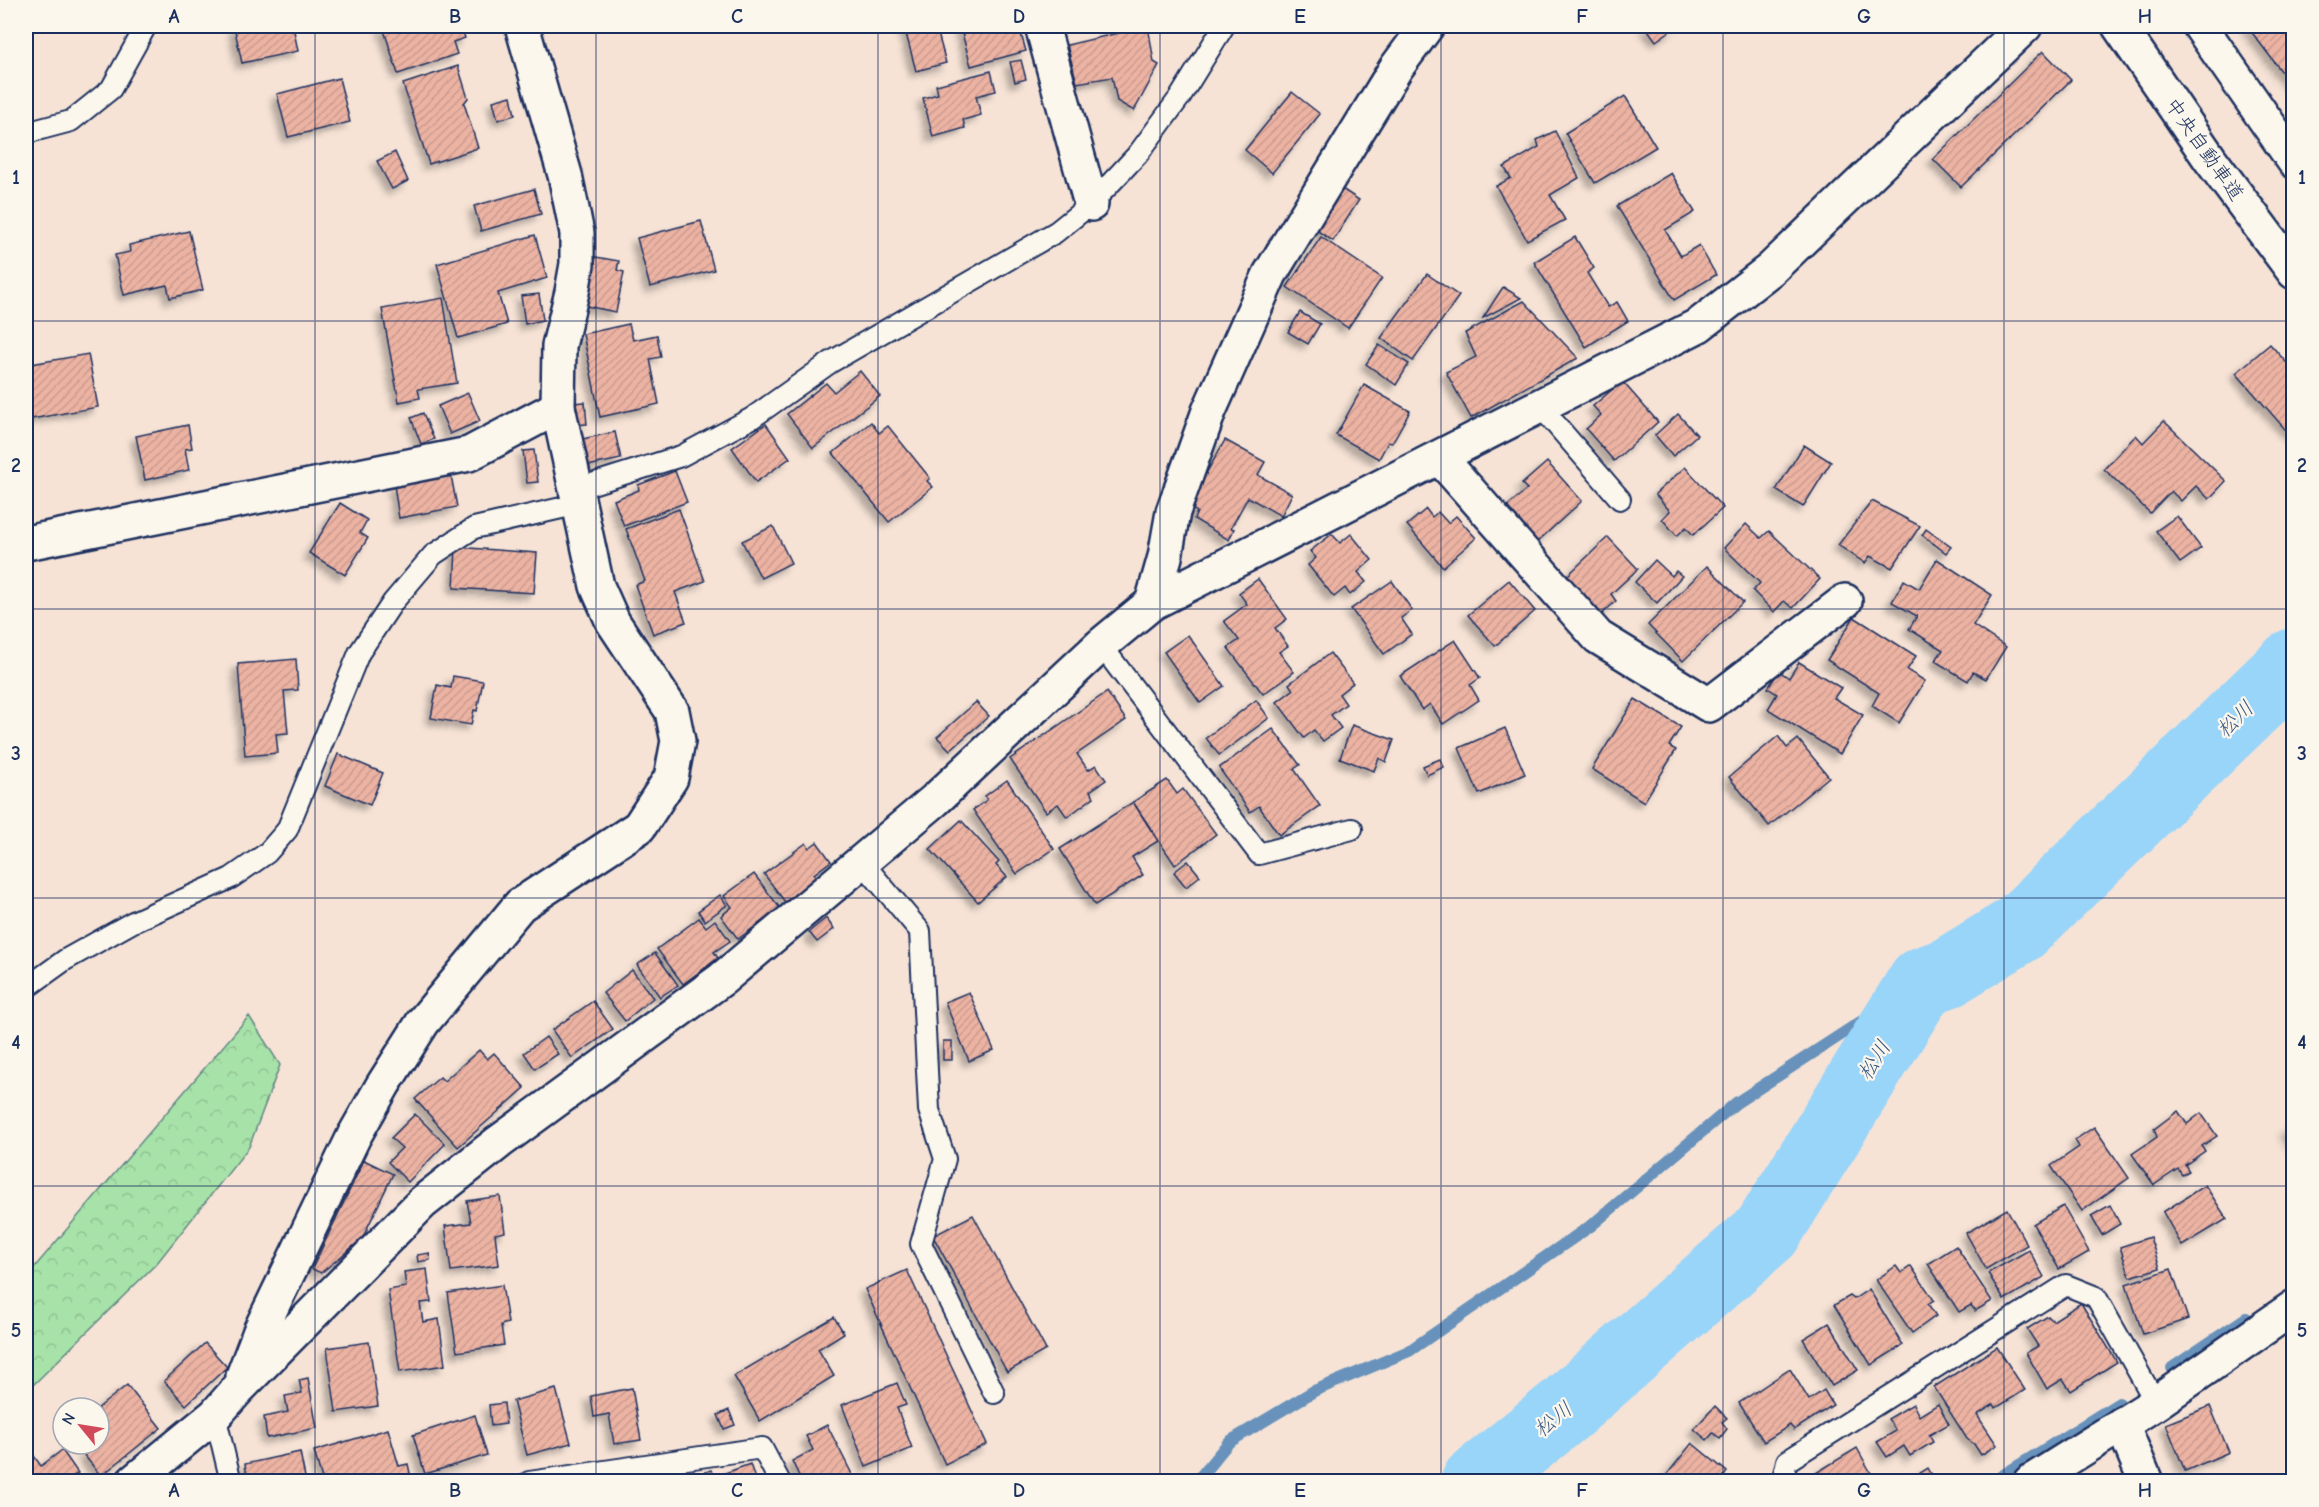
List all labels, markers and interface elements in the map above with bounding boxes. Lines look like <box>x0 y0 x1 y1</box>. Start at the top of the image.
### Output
text: A <box>168 5 180 28</box>
text: B <box>449 5 461 28</box>
text: C <box>731 5 743 28</box>
text: D <box>1013 5 1025 28</box>
text: E <box>1294 5 1306 28</box>
text: F <box>1576 5 1588 28</box>
text: G <box>1857 5 1871 28</box>
text: H <box>2138 5 2152 28</box>
street label: 中央自動車道 <box>2161 94 2248 205</box>
text: 1 <box>12 166 20 189</box>
text: 1 <box>2298 166 2306 189</box>
text: 2 <box>11 454 21 477</box>
text: 2 <box>2297 454 2307 477</box>
water label: 松川 <box>2212 696 2258 742</box>
text: 3 <box>11 742 21 765</box>
text: 3 <box>2297 742 2307 765</box>
text: 4 <box>11 1031 21 1054</box>
text: 4 <box>2297 1031 2307 1054</box>
water label: 松川 <box>1853 1036 1895 1084</box>
text: 5 <box>11 1319 21 1342</box>
text: 5 <box>2297 1319 2307 1342</box>
north arrow <box>51 1396 111 1456</box>
water label: 松川 <box>1529 1396 1577 1442</box>
text: N <box>58 1410 79 1428</box>
text: A <box>168 1479 180 1502</box>
text: B <box>449 1479 461 1502</box>
text: C <box>731 1479 743 1502</box>
text: D <box>1013 1479 1025 1502</box>
text: E <box>1294 1479 1306 1502</box>
text: F <box>1576 1479 1588 1502</box>
text: G <box>1857 1479 1871 1502</box>
text: H <box>2138 1479 2152 1502</box>

